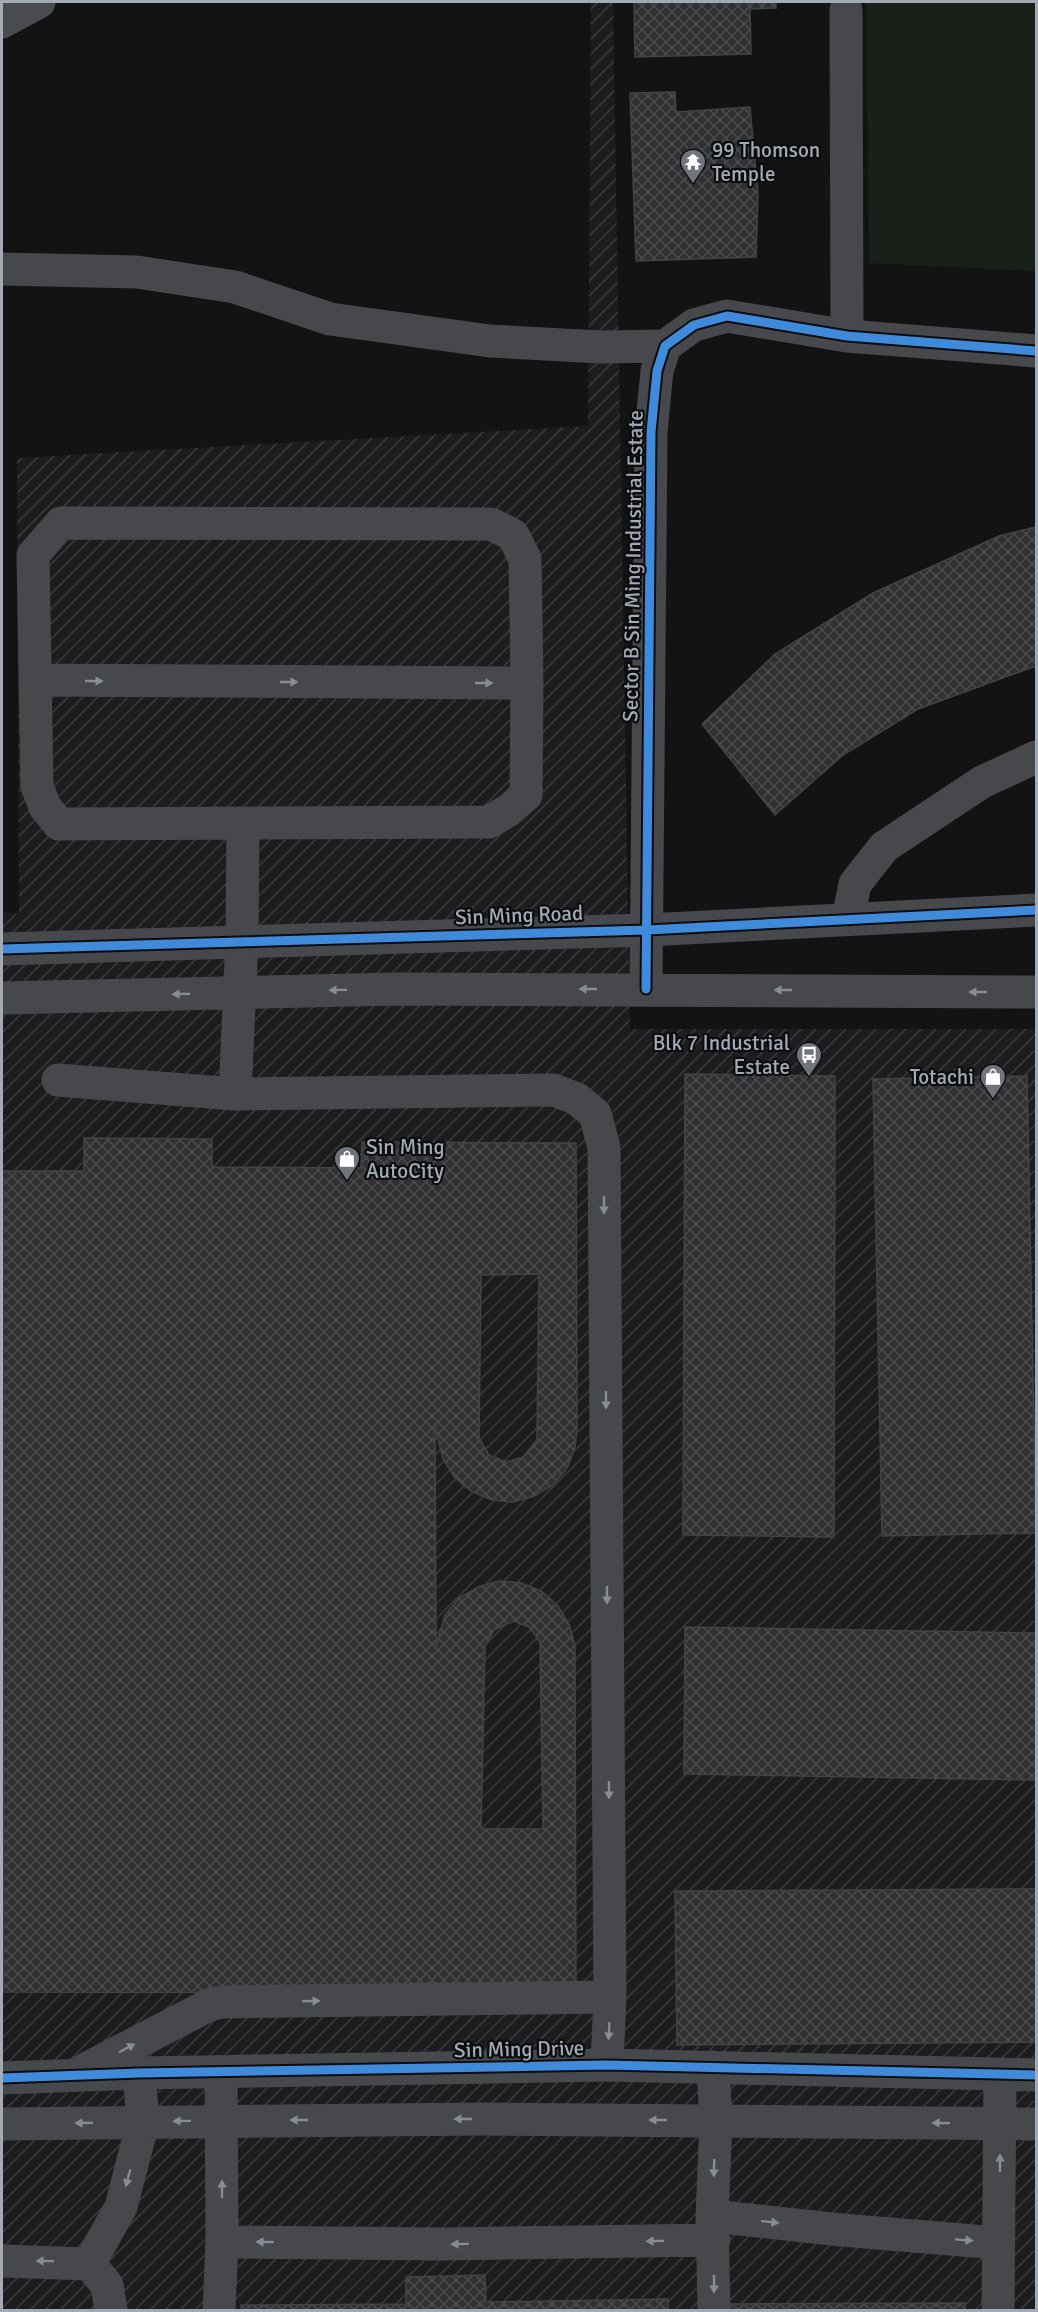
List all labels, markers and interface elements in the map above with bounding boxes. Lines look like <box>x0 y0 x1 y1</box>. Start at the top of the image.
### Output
place label: 99 Thomson Temple <box>712 137 820 187</box>
temple icon: 99 Thomson Temple <box>678 147 708 185</box>
street label: Sector B Sin Ming Industrial Estate <box>617 410 649 722</box>
one-way arrow <box>84 676 103 685</box>
one-way arrow <box>279 677 298 687</box>
one-way arrow <box>474 678 493 688</box>
street label: Sin Ming Road <box>454 900 584 930</box>
one-way arrow <box>578 984 597 994</box>
one-way arrow <box>328 985 347 995</box>
one-way arrow <box>774 985 793 995</box>
one-way arrow <box>969 987 988 997</box>
one-way arrow <box>171 989 190 998</box>
place label: Blk 7 Industrial Estate <box>653 1030 790 1080</box>
bus stop icon: Blk 7 Industrial Estate <box>794 1040 824 1078</box>
shop icon: Totachi <box>978 1062 1008 1100</box>
place label: Totachi <box>910 1064 974 1090</box>
place label: Sin Ming AutoCity <box>366 1134 445 1184</box>
shop icon: Sin Ming AutoCity <box>332 1144 362 1182</box>
one-way arrow <box>599 1196 609 1215</box>
one-way arrow <box>601 1391 611 1410</box>
one-way arrow <box>602 1586 612 1605</box>
one-way arrow <box>604 1781 614 1800</box>
one-way arrow <box>301 1996 320 2005</box>
one-way arrow <box>604 2022 613 2041</box>
street label: Sin Ming Drive <box>454 2035 584 2063</box>
one-way arrow <box>118 2043 135 2053</box>
one-way arrow <box>453 2114 472 2124</box>
one-way arrow <box>290 2115 309 2125</box>
one-way arrow <box>648 2115 667 2125</box>
one-way arrow <box>173 2116 192 2126</box>
one-way arrow <box>75 2118 94 2127</box>
one-way arrow <box>932 2118 951 2128</box>
one-way arrow <box>995 2154 1004 2173</box>
one-way arrow <box>710 2159 719 2178</box>
one-way arrow <box>123 2169 133 2188</box>
one-way arrow <box>217 2180 227 2199</box>
one-way arrow <box>761 2218 780 2227</box>
one-way arrow <box>955 2235 974 2245</box>
one-way arrow <box>646 2236 665 2245</box>
one-way arrow <box>256 2237 275 2247</box>
one-way arrow <box>451 2239 470 2249</box>
one-way arrow <box>36 2256 55 2266</box>
one-way arrow <box>709 2275 719 2294</box>

